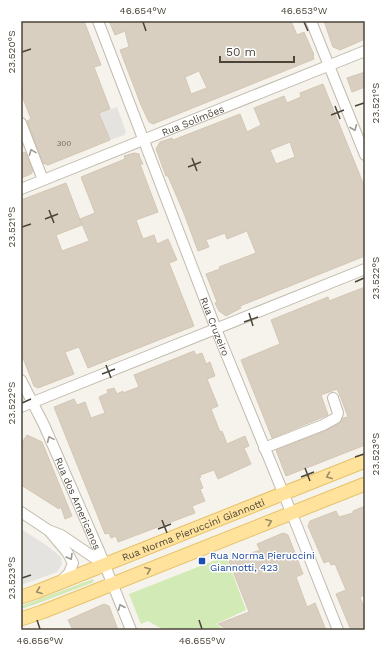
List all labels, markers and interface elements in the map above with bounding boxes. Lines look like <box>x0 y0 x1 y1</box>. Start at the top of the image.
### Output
text: 46.654°W <box>120 5 167 16</box>
text: 46.653°W <box>281 5 328 16</box>
text: 23.520°S <box>6 30 17 74</box>
scale bar <box>220 38 294 64</box>
text: 50 m <box>226 45 256 59</box>
text: 23.521°S <box>370 83 381 123</box>
street label: Rua Solimões <box>160 103 226 138</box>
one-way arrow <box>350 124 358 131</box>
house number: 300 <box>57 139 71 148</box>
one-way arrow <box>29 148 37 155</box>
text: 23.521°S <box>6 207 17 247</box>
text: 23.522°S <box>370 257 381 299</box>
street label: Rua Cruzeiro <box>198 295 231 358</box>
text: 23.522°S <box>6 382 17 424</box>
text: 23.523°S <box>370 433 381 475</box>
one-way arrow <box>47 436 55 444</box>
street label: Rua dos Americanos <box>53 456 103 551</box>
one-way arrow <box>325 471 332 479</box>
street label: Rua Norma Pieruccini Giannotti <box>120 497 266 563</box>
one-way arrow <box>265 518 272 526</box>
place label: Rua Norma Pieruccini Giannotti, 423 <box>210 550 315 573</box>
one-way arrow <box>65 553 72 560</box>
marker: Rua Norma Pieruccini Giannotti, 423 <box>197 556 207 566</box>
text: 23.523°S <box>6 557 17 599</box>
one-way arrow <box>145 566 152 574</box>
one-way arrow <box>36 586 43 594</box>
one-way arrow <box>118 604 126 611</box>
text: 46.656°W <box>17 635 64 646</box>
text: 46.655°W <box>179 635 226 646</box>

